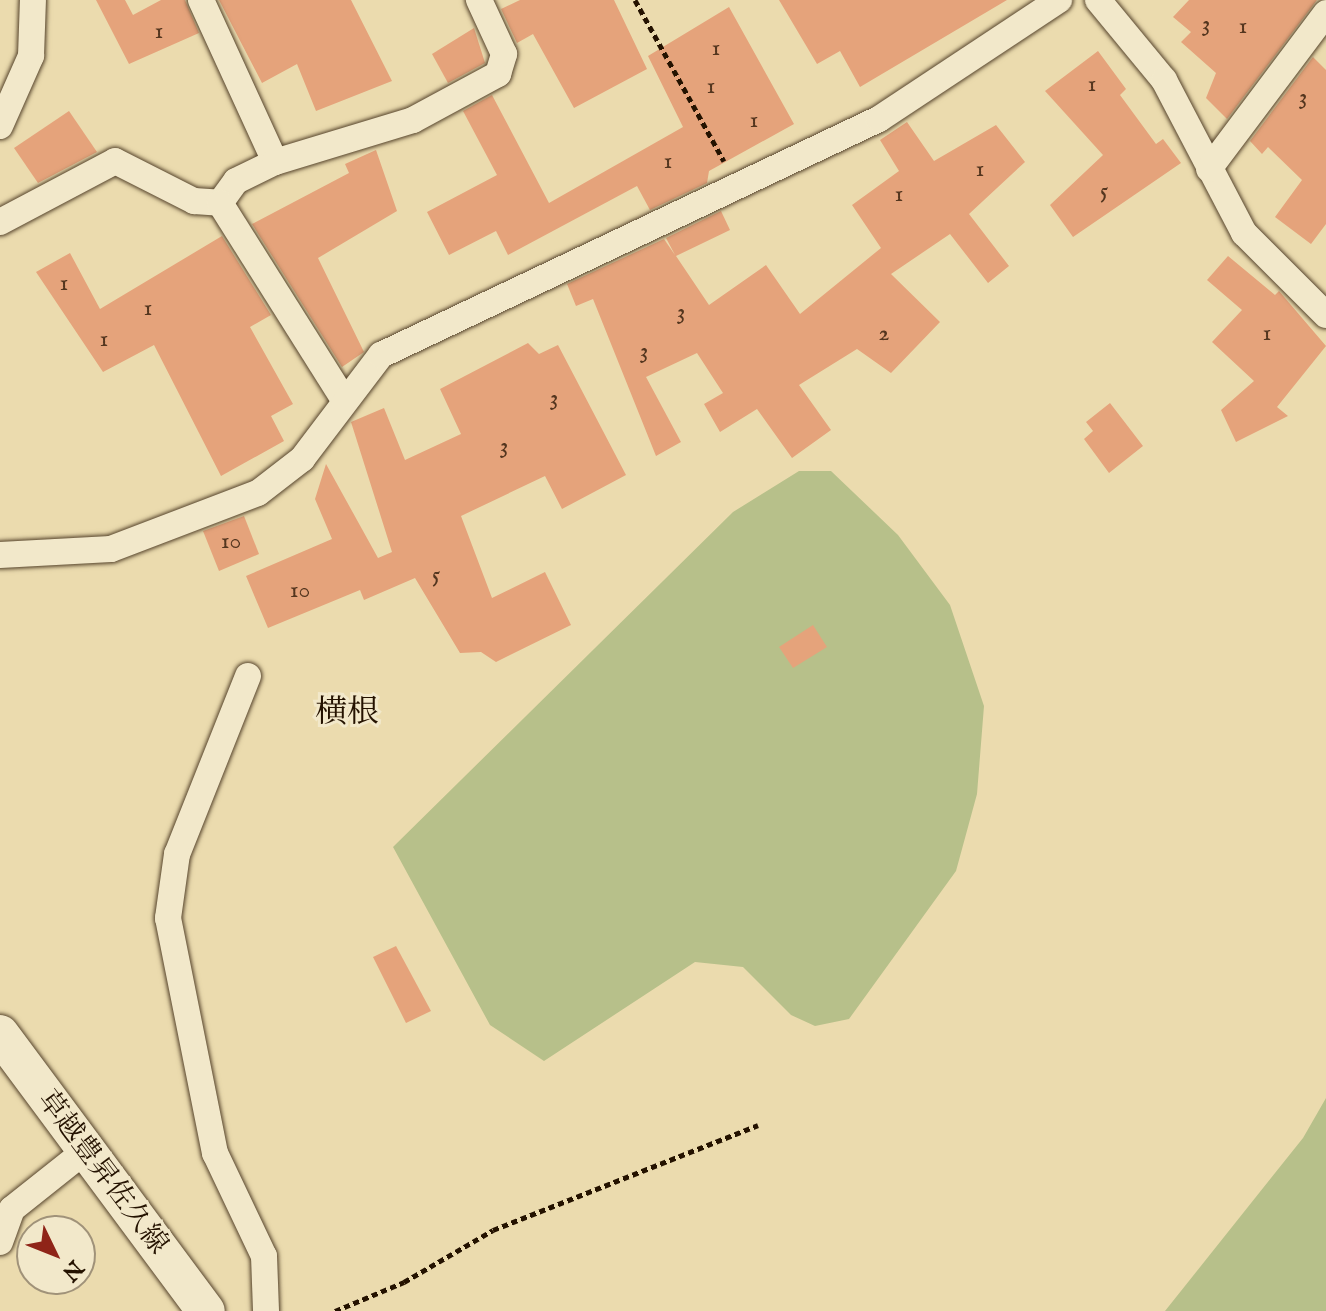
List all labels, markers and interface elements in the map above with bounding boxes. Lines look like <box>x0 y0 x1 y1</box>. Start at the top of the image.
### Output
house number: 3 <box>1202 11 1210 39</box>
house number: 1 <box>1239 13 1247 41</box>
house number: 1 <box>155 18 163 46</box>
house number: 1 <box>712 35 720 63</box>
house number: 1 <box>1088 71 1096 99</box>
house number: 1 <box>707 73 715 101</box>
house number: 3 <box>1299 84 1307 112</box>
house number: 1 <box>750 107 758 135</box>
house number: 1 <box>664 148 672 176</box>
house number: 1 <box>976 156 984 184</box>
house number: 5 <box>1100 178 1108 206</box>
house number: 1 <box>895 181 903 209</box>
house number: 1 <box>60 270 68 298</box>
house number: 1 <box>144 295 152 323</box>
house number: 3 <box>677 299 685 327</box>
house number: 2 <box>878 320 890 348</box>
house number: 1 <box>1263 320 1271 348</box>
house number: 1 <box>100 326 108 354</box>
house number: 3 <box>640 338 648 366</box>
house number: 3 <box>550 385 558 413</box>
house number: 3 <box>500 433 508 461</box>
house number: 10 <box>221 528 241 556</box>
house number: 5 <box>432 562 440 590</box>
house number: 10 <box>290 577 310 605</box>
district label: 横根 <box>315 695 379 733</box>
street label: 草越豊昇佐久線 <box>30 1085 174 1261</box>
north arrow <box>16 1215 96 1295</box>
text: N <box>55 1253 89 1287</box>

